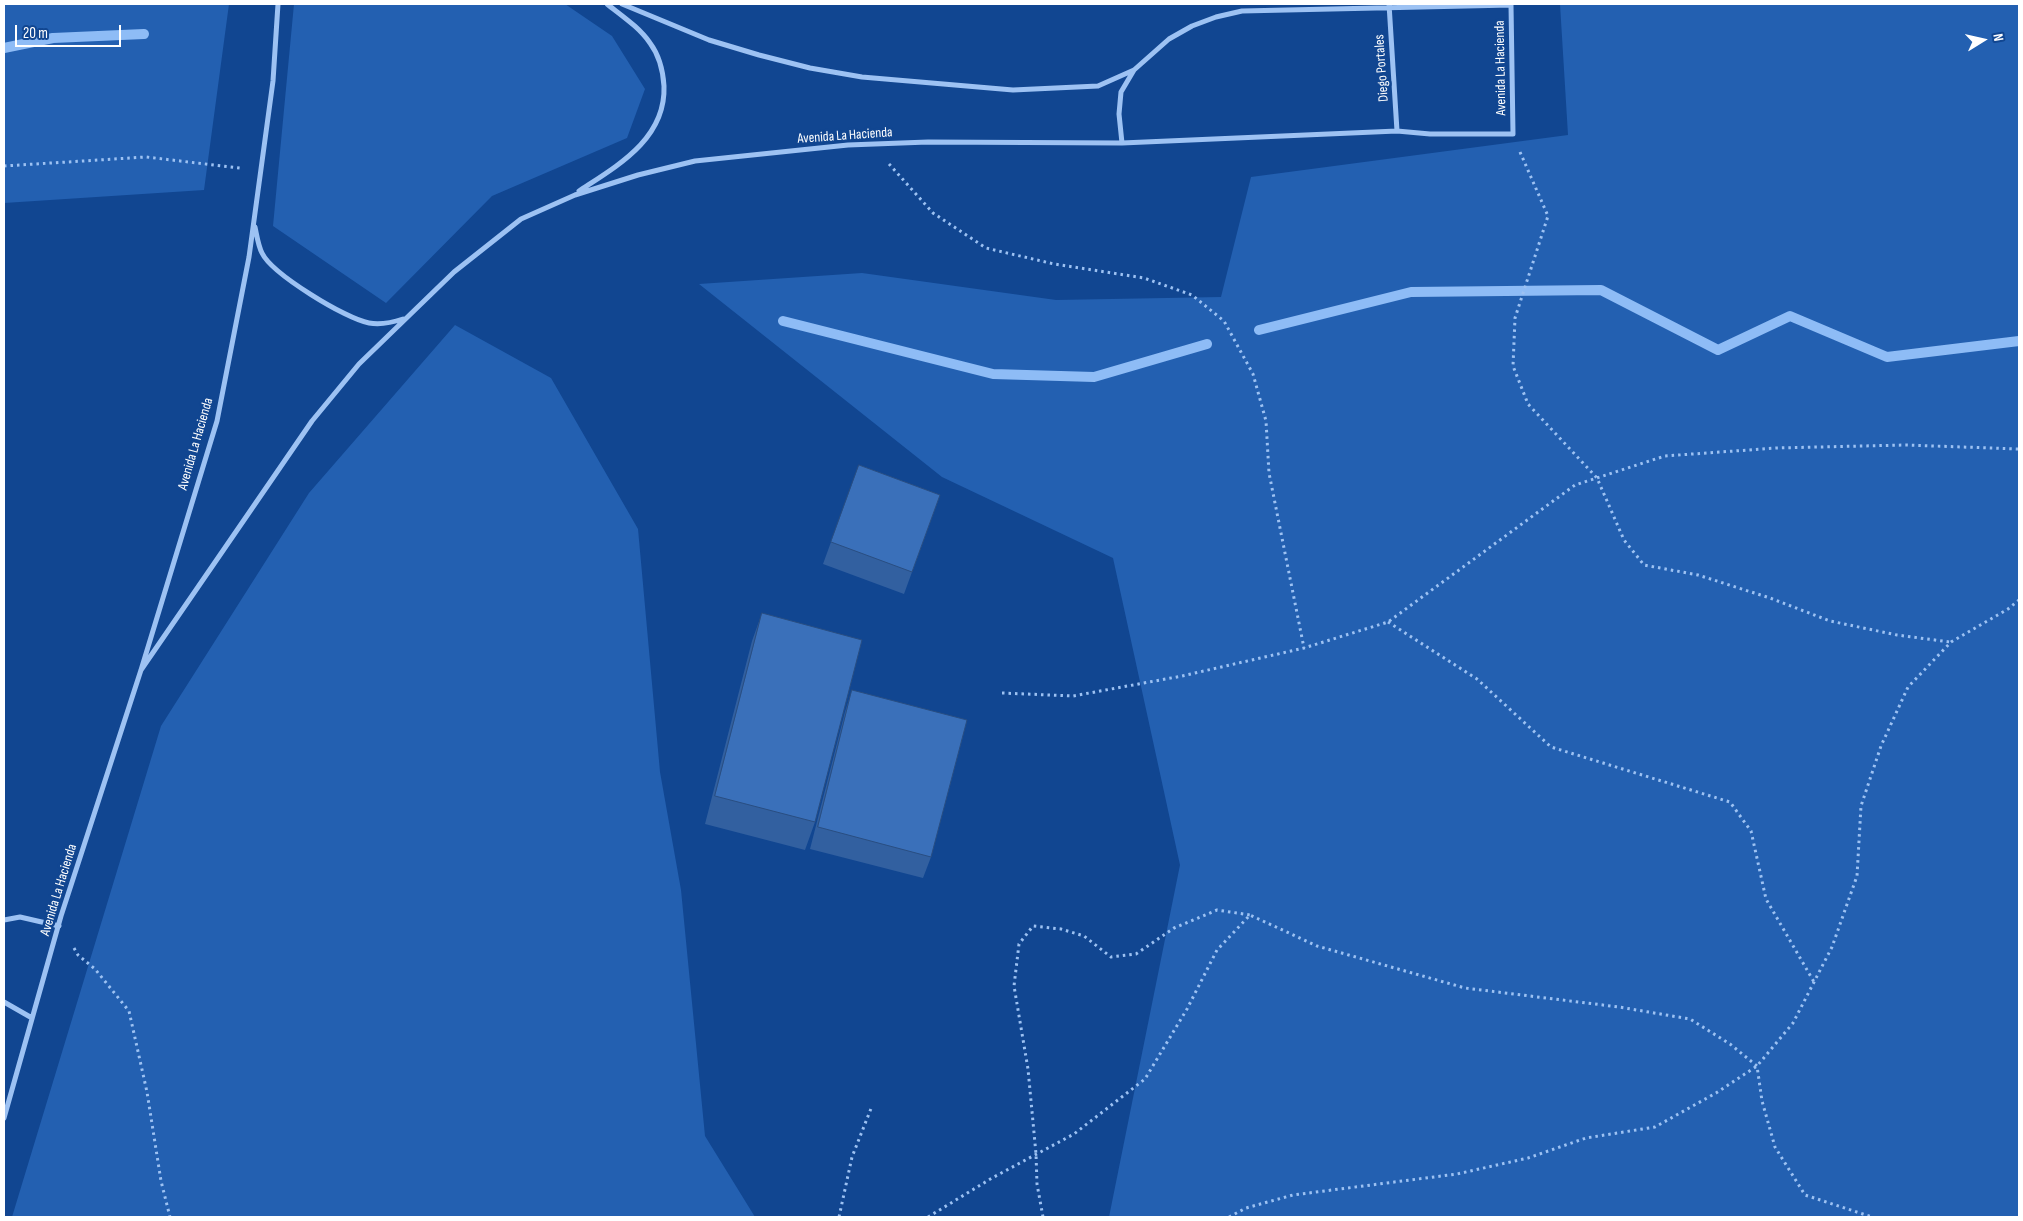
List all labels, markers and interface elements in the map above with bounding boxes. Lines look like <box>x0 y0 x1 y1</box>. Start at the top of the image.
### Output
scale bar <box>18 15 124 47</box>
north arrow <box>1958 15 2008 65</box>
street label: Avenida La Hacienda <box>1492 20 1510 116</box>
text: 20 m <box>23 24 48 43</box>
text: N <box>1989 32 2007 42</box>
street label: Diego Portales <box>1371 34 1393 102</box>
street label: Avenida La Hacienda <box>797 124 893 148</box>
street label: Avenida La Hacienda <box>175 396 217 492</box>
street label: Avenida La Hacienda <box>37 842 81 938</box>

